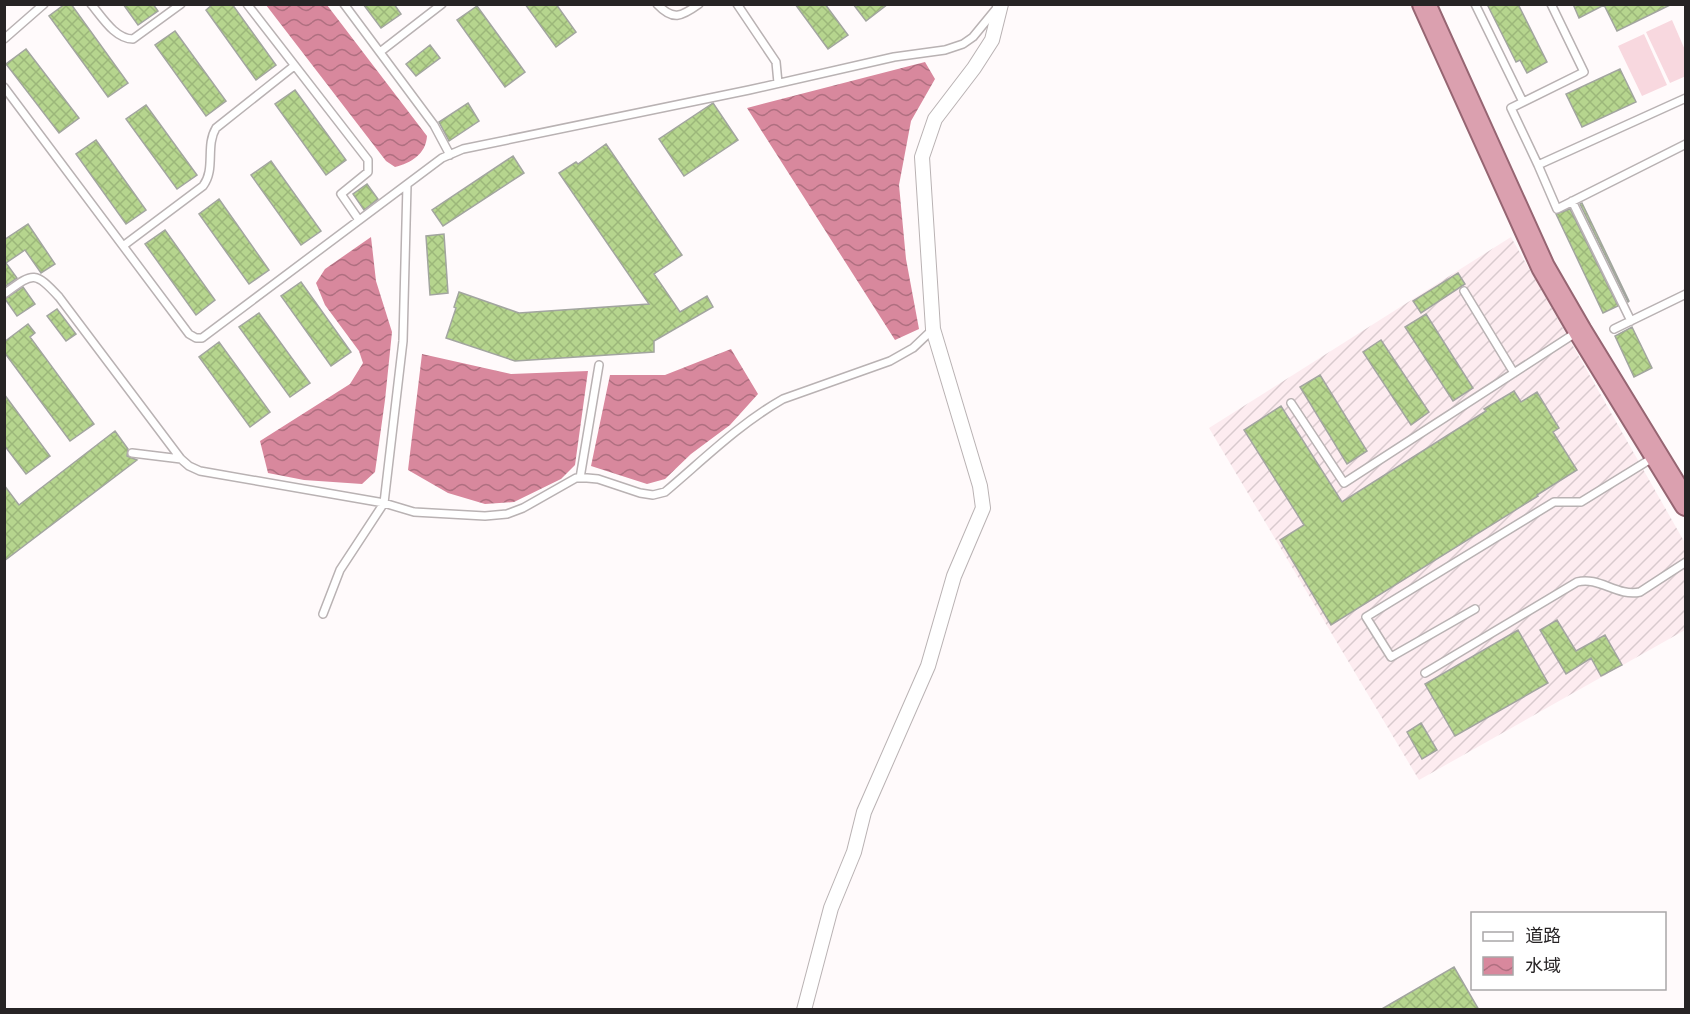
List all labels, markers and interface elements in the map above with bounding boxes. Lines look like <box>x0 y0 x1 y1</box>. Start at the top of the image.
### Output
legend <box>1471 912 1666 990</box>
text: 道路 <box>1525 925 1561 947</box>
text: 水域 <box>1525 955 1561 977</box>

